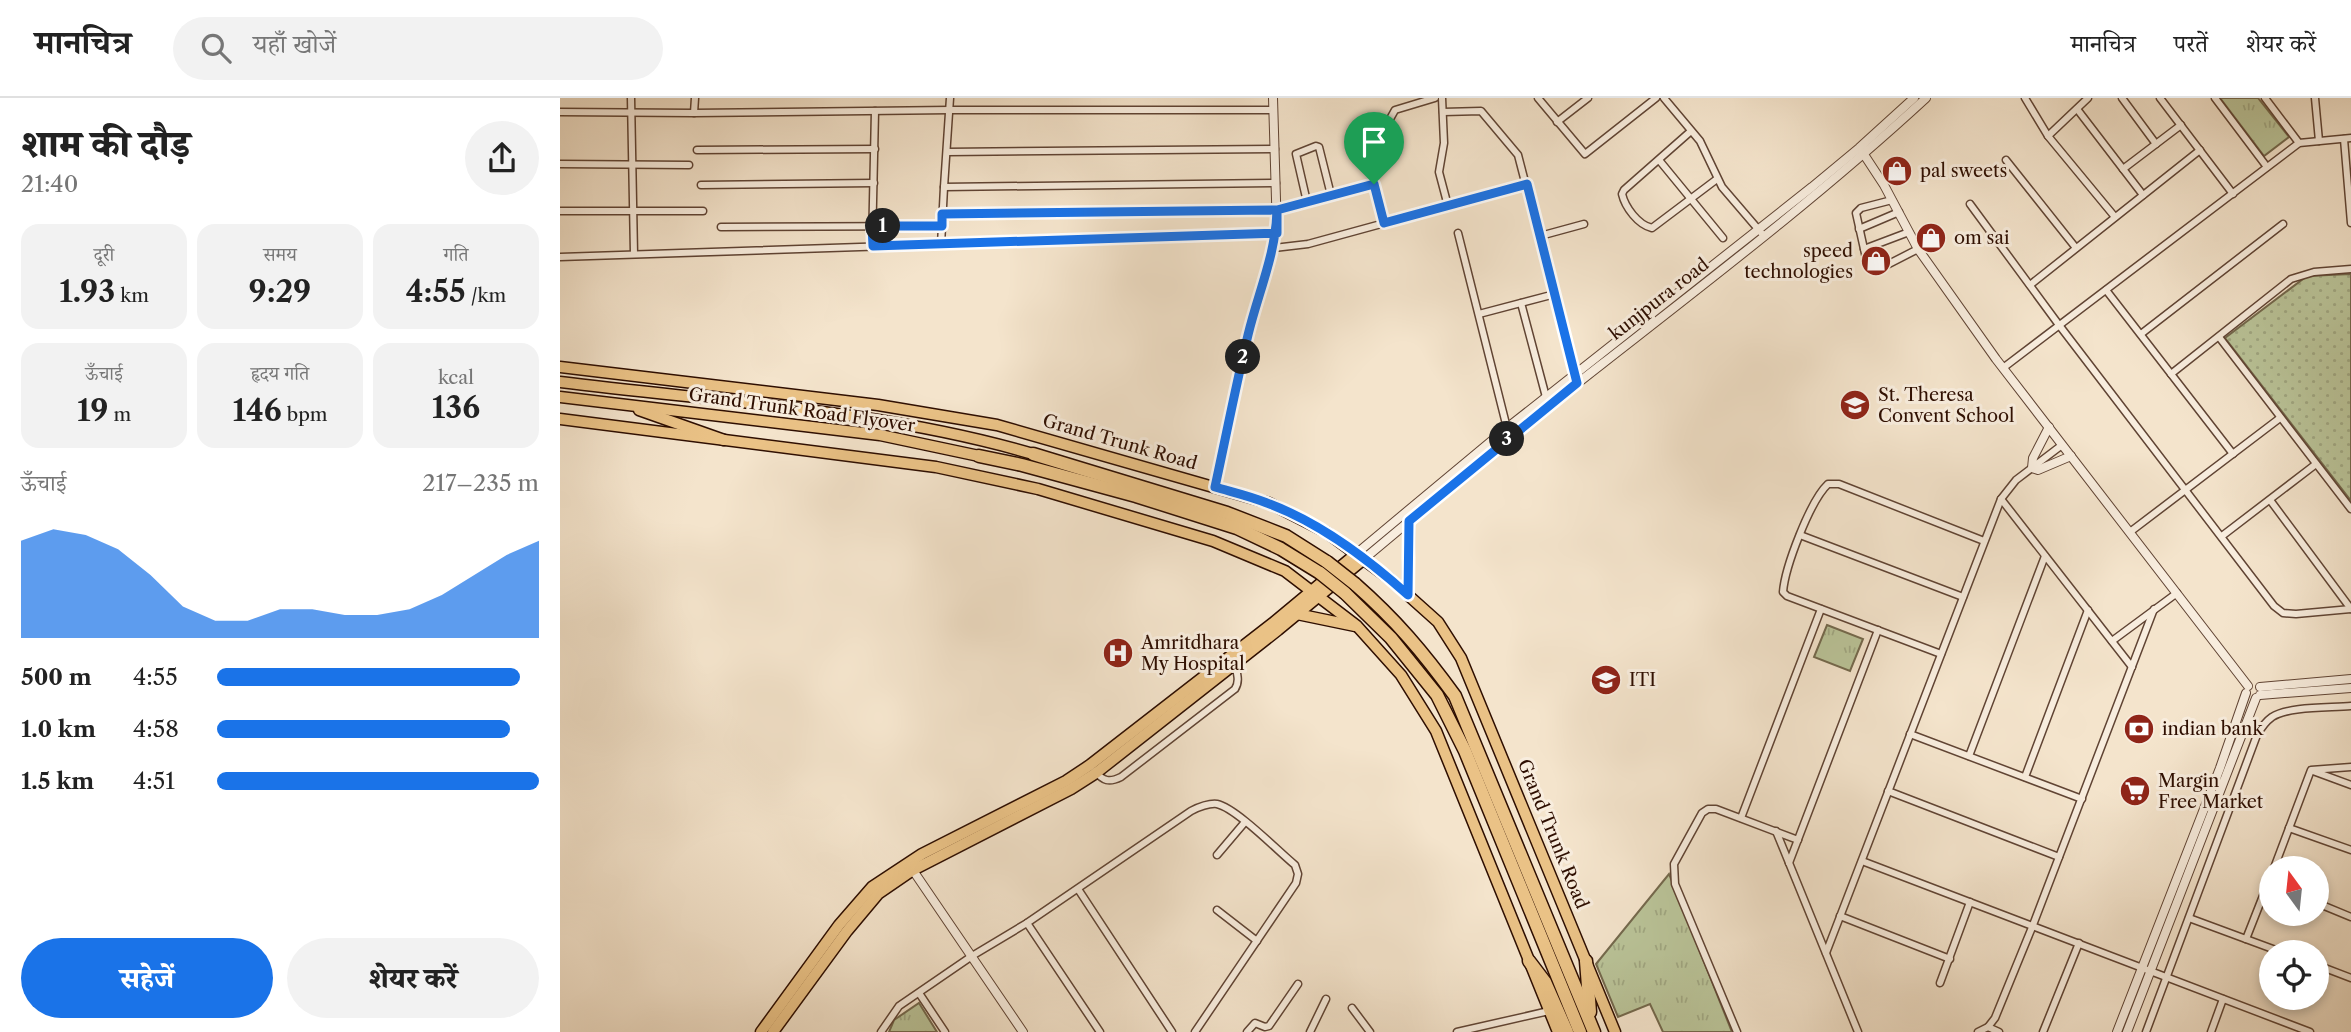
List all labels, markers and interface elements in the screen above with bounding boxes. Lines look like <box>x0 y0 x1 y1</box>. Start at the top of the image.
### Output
search box <box>173 17 663 80</box>
text: मानचित्र <box>35 22 131 63</box>
text: यहाँ खोजें <box>253 28 336 60</box>
icon: search <box>197 29 235 67</box>
text: मानचित्र <box>2071 29 2136 58</box>
text: परतें <box>2174 29 2208 58</box>
text: शेयर करें <box>2246 29 2316 58</box>
pin <box>1344 112 1404 184</box>
text: शाम की दौड़ <box>21 120 190 167</box>
button: share <box>465 121 539 195</box>
icon: arrive <box>1355 123 1393 161</box>
shop icon: pal sweets <box>1880 154 1914 188</box>
place label: pal sweets <box>1920 160 2007 182</box>
text: 21:40 <box>21 170 78 198</box>
pin: 1 <box>866 208 900 244</box>
text: 1 <box>878 214 887 237</box>
shop icon: om sai <box>1914 221 1948 255</box>
place label: om sai <box>1954 227 2010 249</box>
place label: speed technologies <box>1744 240 1853 283</box>
text: दूरी <box>94 243 114 266</box>
text: समय <box>263 243 297 266</box>
text: गति <box>444 243 468 266</box>
shop icon: speed technologies <box>1859 244 1893 278</box>
street label: kunjpura road <box>1605 253 1713 345</box>
text: 1.93 <box>59 273 115 310</box>
text: 9:29 <box>249 273 311 310</box>
text: 4:55 <box>406 273 466 310</box>
text: km <box>115 284 149 307</box>
text: /km <box>466 284 506 307</box>
pin: 2 <box>1226 340 1260 374</box>
text: 2 <box>1237 345 1248 368</box>
text: ऊँचाई <box>85 362 123 385</box>
text: हृदय गति <box>251 362 309 385</box>
text: kcal <box>438 366 474 389</box>
street label: Grand Trunk Road Flyover <box>687 383 917 437</box>
place label: St. Theresa Convent School <box>1878 384 2014 427</box>
school or university icon: St. Theresa Convent School <box>1838 388 1872 422</box>
text: 136 <box>432 389 480 426</box>
text: 19 <box>77 392 108 429</box>
text: 146 <box>232 392 282 429</box>
text: m <box>108 403 131 426</box>
text: bpm <box>282 403 328 426</box>
street label: Grand Trunk Road <box>1040 409 1200 475</box>
pin: 3 <box>1490 422 1524 456</box>
text: 3 <box>1501 427 1512 450</box>
text: ऊँचाई <box>21 469 66 497</box>
text: 217–235 m <box>422 469 539 497</box>
place label: Amritdhara My Hospital <box>1140 632 1245 675</box>
hospital icon: Amritdhara My Hospital <box>1101 636 1135 670</box>
text: 500 m <box>21 663 92 691</box>
text: 4:55 <box>133 663 178 691</box>
school or university icon: ITI <box>1589 663 1623 697</box>
place label: ITI <box>1629 669 1656 691</box>
bank icon: indian bank <box>2122 712 2156 746</box>
text: 1.0 km <box>21 715 96 743</box>
text: 4:58 <box>133 715 179 743</box>
place label: indian bank <box>2162 718 2264 740</box>
street label: Grand Trunk Road <box>1513 756 1593 912</box>
text: 1.5 km <box>21 767 94 795</box>
text: 4:51 <box>133 767 175 795</box>
place label: Margin Free Market <box>2158 770 2264 813</box>
supermarket icon: Margin Free Market <box>2118 774 2152 808</box>
north arrow <box>2259 856 2329 926</box>
map controls <box>2259 856 2329 1010</box>
button: सहेजें <box>21 938 273 1018</box>
button: शेयर करें <box>287 938 539 1018</box>
button: locate <box>2259 940 2329 1010</box>

